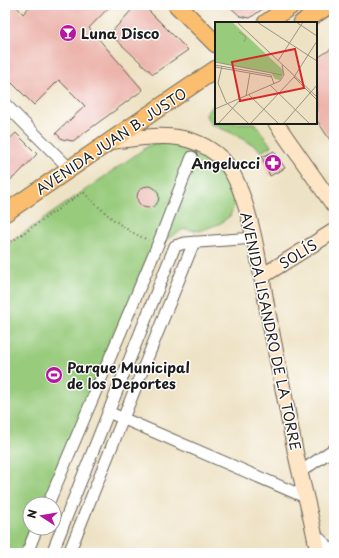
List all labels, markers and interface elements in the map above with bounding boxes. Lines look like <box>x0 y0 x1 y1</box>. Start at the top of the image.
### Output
inset map <box>215 22 317 124</box>
bar icon: Luna Disco <box>58 23 78 43</box>
place label: Luna Disco <box>81 23 159 44</box>
street label: AVENIDA JUAN B. JUSTO <box>31 83 191 199</box>
place label: Angelucci <box>192 153 260 174</box>
pharmacy icon: Angelucci <box>263 153 283 173</box>
street label: AVENIDA LISANDRO DE LA TORRE <box>235 210 307 452</box>
street label: SOLÍS <box>275 234 321 274</box>
place label: Parque Municipal de los Deportes <box>67 357 190 394</box>
sports icon: Parque Municipal de los Deportes <box>44 365 64 385</box>
north arrow <box>22 496 62 536</box>
text: N <box>23 508 41 520</box>

